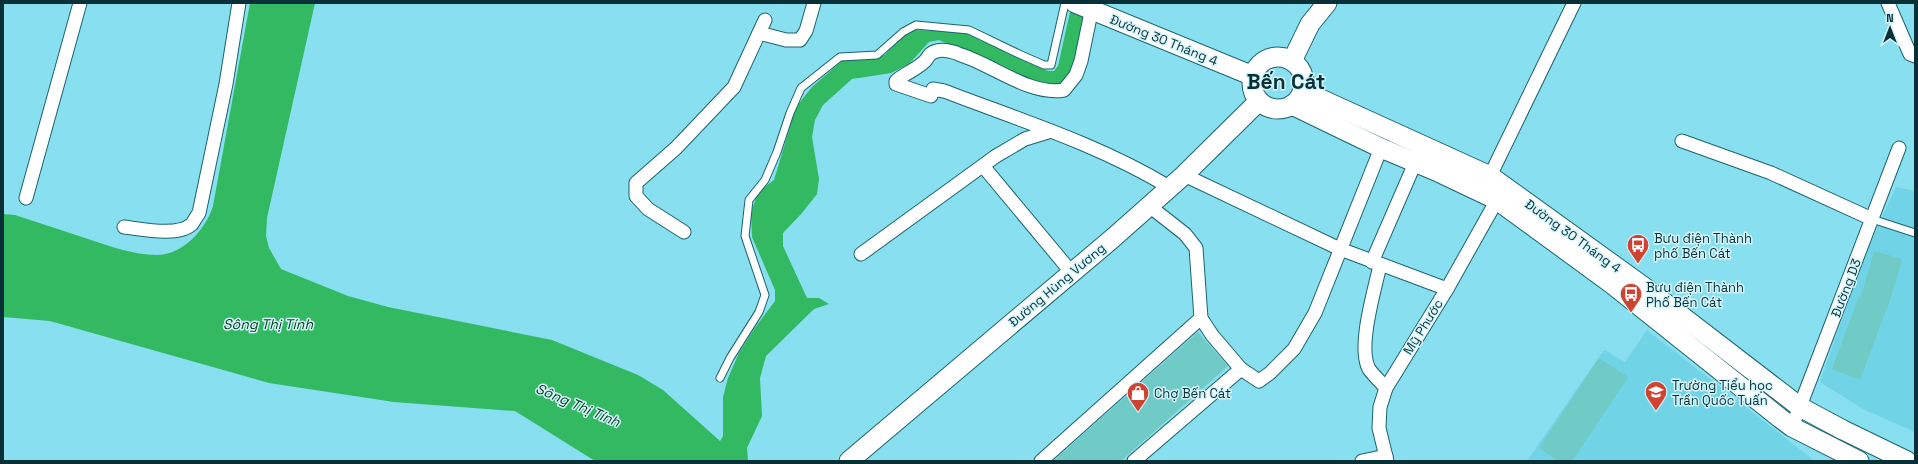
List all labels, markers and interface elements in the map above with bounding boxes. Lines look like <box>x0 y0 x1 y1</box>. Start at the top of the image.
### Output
north arrow <box>1870 8 1910 48</box>
street label: Đường 30 Tháng 4 <box>1108 11 1220 69</box>
text: N <box>1886 11 1894 25</box>
district label: Bến Cát <box>1247 68 1325 95</box>
street label: Đường 30 Tháng 4 <box>1522 195 1624 277</box>
place label: Bưu điện Thành phố Bến Cát <box>1654 230 1752 262</box>
bus stop icon: Bưu điện Thành phố Bến Cát <box>1625 232 1651 265</box>
street label: Đường Hùng Vương <box>1005 239 1109 331</box>
street label: Đường D3 <box>1827 256 1865 320</box>
place label: Bưu điện Thành Phố Bến Cát <box>1646 279 1744 311</box>
bus stop icon: Bưu điện Thành Phố Bến Cát <box>1618 281 1644 314</box>
street label: Mỹ Phước <box>1399 296 1447 358</box>
water label: Sông Thị Tính <box>223 315 313 333</box>
place label: Trường Tiểu học Trần Quốc Tuấn <box>1672 377 1773 409</box>
water label: Sông Thị Tính <box>533 379 623 431</box>
school or university icon: Trường Tiểu học Trần Quốc Tuấn <box>1643 379 1669 412</box>
shop icon: Chợ Bến Cát <box>1125 380 1151 413</box>
place label: Chợ Bến Cát <box>1154 385 1231 402</box>

